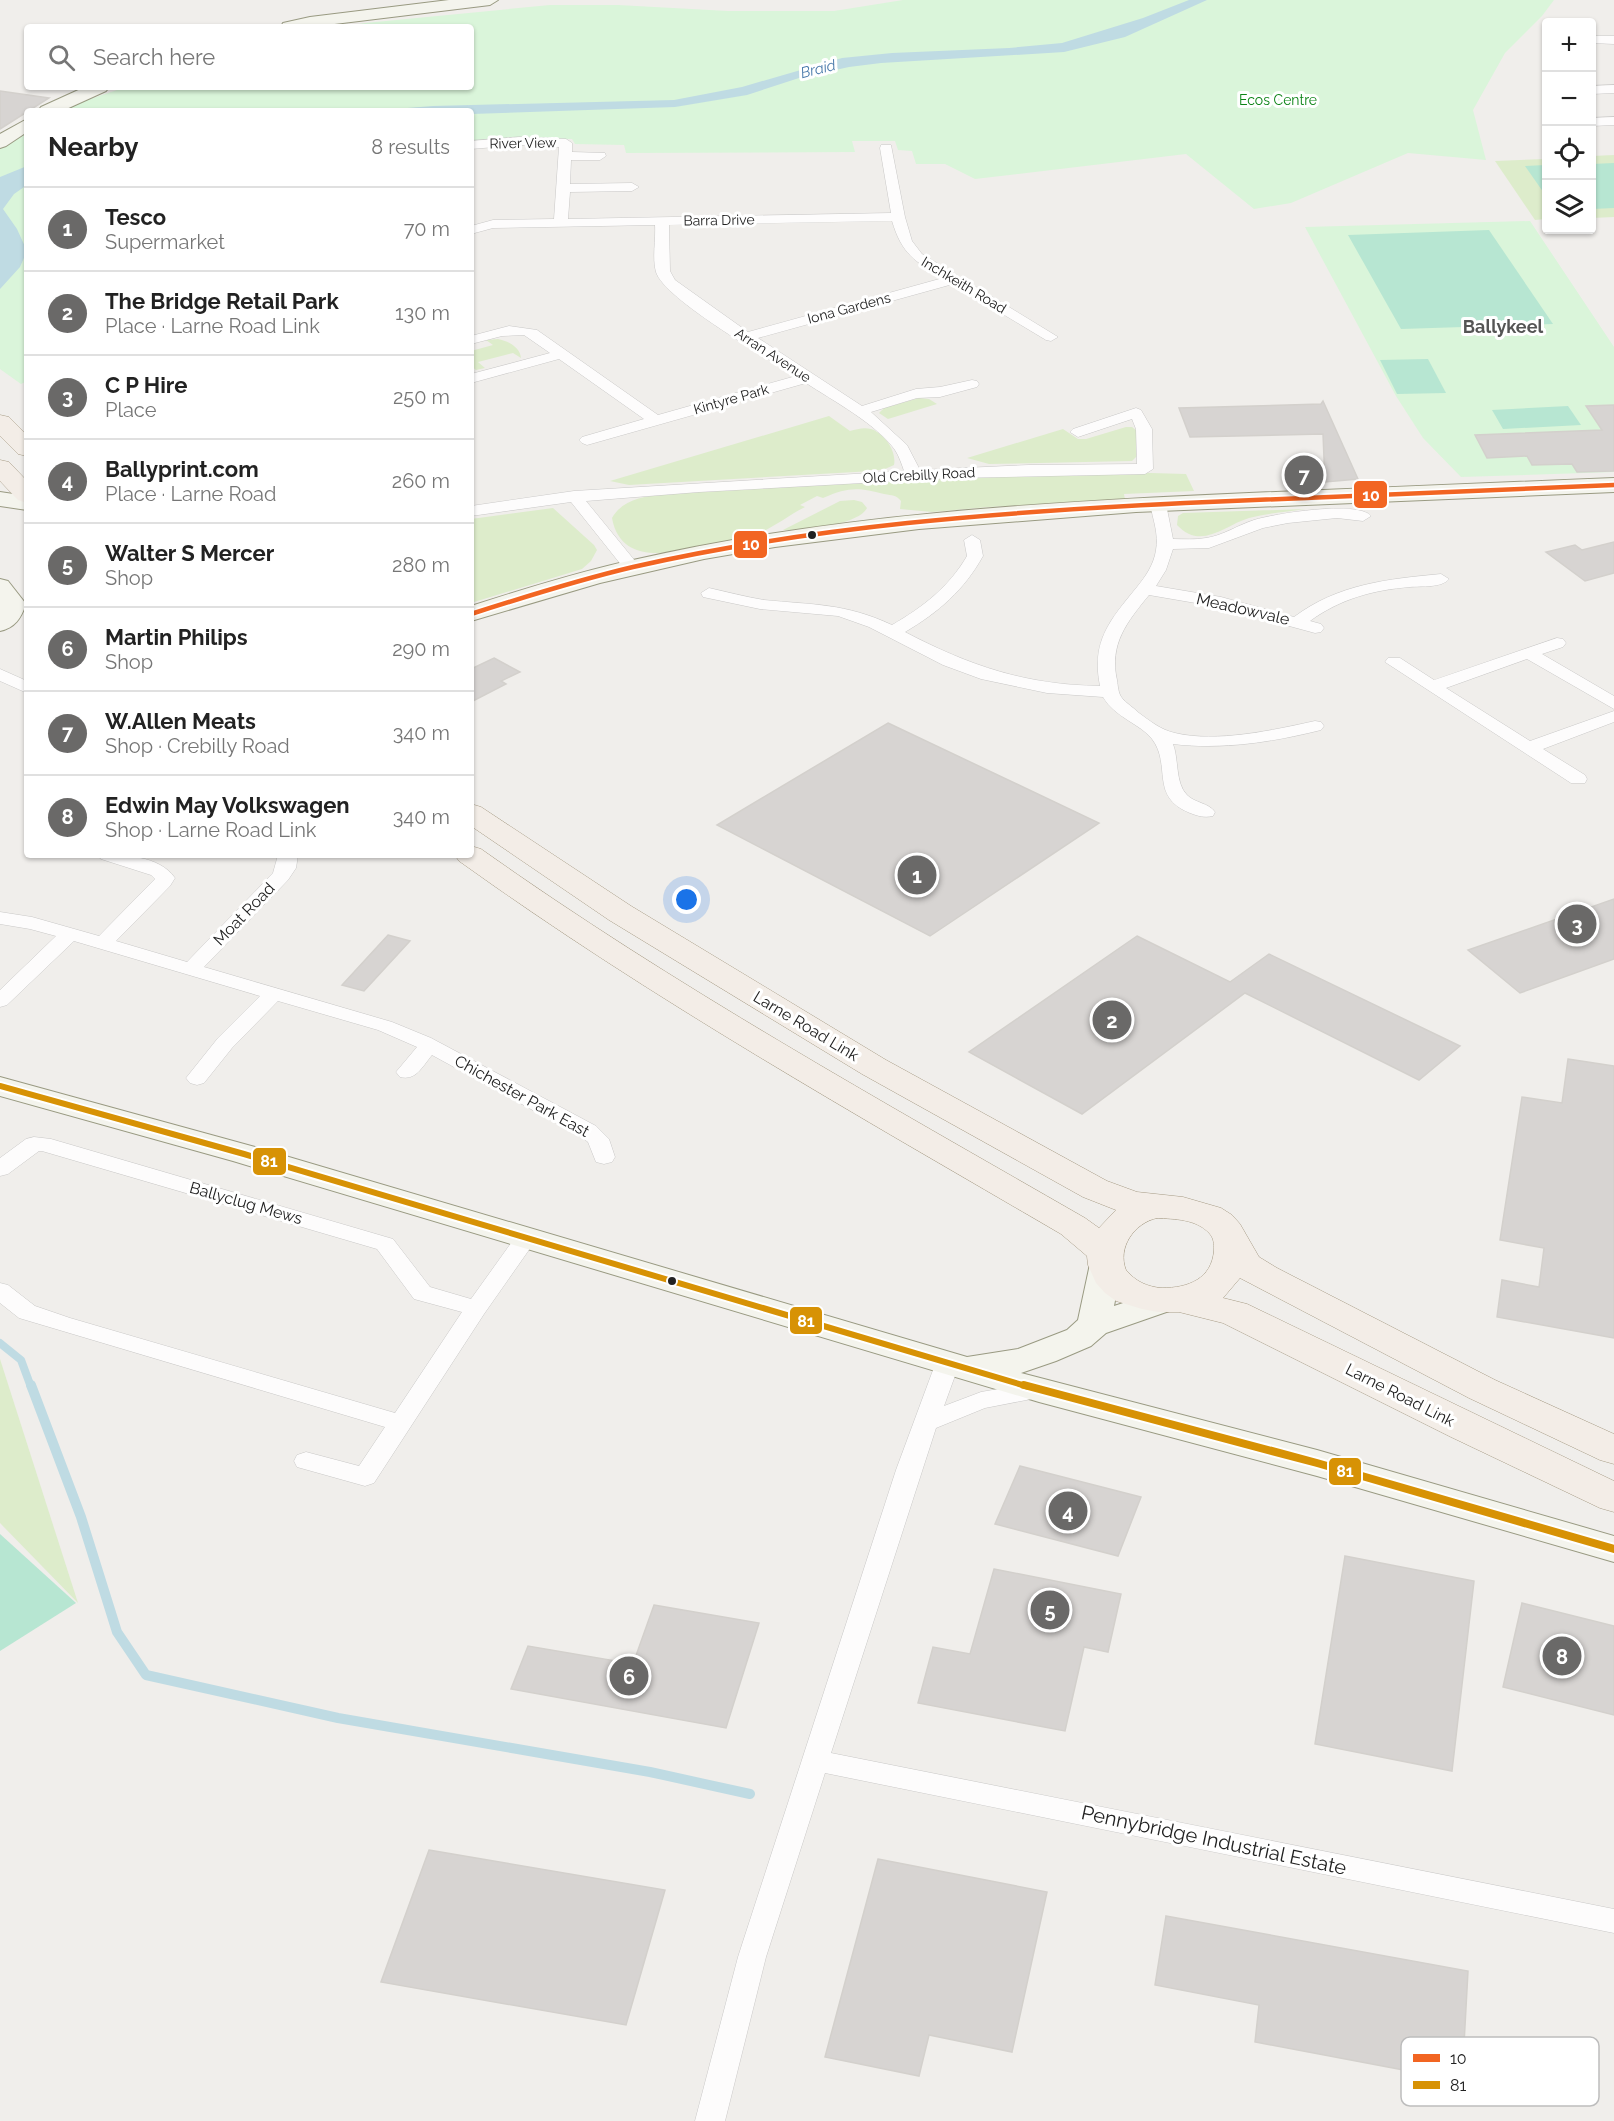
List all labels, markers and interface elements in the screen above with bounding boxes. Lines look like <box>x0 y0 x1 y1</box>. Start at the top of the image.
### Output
map controls <box>1542 18 1596 234</box>
button: + <box>1542 18 1596 72</box>
search box <box>24 24 474 90</box>
icon: search <box>45 41 78 74</box>
text: Search here <box>93 44 215 70</box>
water label: Braid <box>798 56 838 82</box>
button: − <box>1542 72 1596 126</box>
park label: Ecos Centre <box>1239 92 1317 108</box>
button: locate <box>1542 126 1596 180</box>
text: Nearby <box>48 132 138 162</box>
street label: River View <box>489 134 557 152</box>
text: 8 results <box>371 135 450 159</box>
button: layers <box>1542 180 1596 234</box>
text: Tesco <box>105 204 166 230</box>
street label: Barra Drive <box>683 211 755 229</box>
text: 1 <box>63 217 72 241</box>
text: 70 m <box>404 217 450 241</box>
text: Supermarket <box>105 230 225 254</box>
street label: Inchkeith Road <box>919 253 1009 317</box>
text: The Bridge Retail Park <box>105 288 339 314</box>
street label: Iona Gardens <box>806 289 892 327</box>
text: 2 <box>62 301 73 325</box>
text: 130 m <box>395 301 450 325</box>
text: Place · Larne Road Link <box>105 314 320 338</box>
district label: Ballykeel <box>1463 316 1543 337</box>
street label: Arran Avenue <box>732 325 814 385</box>
text: C P Hire <box>105 372 187 398</box>
street label: Kintyre Park <box>692 380 771 417</box>
text: 3 <box>62 385 73 409</box>
text: 250 m <box>393 385 450 409</box>
text: Place <box>105 398 156 422</box>
pin: 7 <box>1284 452 1324 498</box>
text: Ballyprint.com <box>105 456 259 482</box>
street label: Old Crebilly Road <box>862 464 976 486</box>
text: 4 <box>62 469 73 493</box>
text: 260 m <box>392 469 450 493</box>
line badge: 10 <box>1353 480 1388 509</box>
text: Place · Larne Road <box>105 482 276 506</box>
text: 10 <box>1362 486 1380 505</box>
unlabelled marker <box>806 529 818 541</box>
line badge: 10 <box>733 530 768 559</box>
text: 10 <box>742 535 760 554</box>
text: Walter S Mercer <box>105 540 274 566</box>
text: 5 <box>62 553 73 577</box>
text: 280 m <box>392 553 450 577</box>
text: Shop <box>105 566 153 590</box>
street label: Meadowvale <box>1195 589 1291 629</box>
text: Martin Philips <box>105 624 248 650</box>
text: 6 <box>61 637 74 661</box>
text: 290 m <box>392 637 450 661</box>
text: Shop <box>105 650 153 674</box>
text: W.Allen Meats <box>105 708 256 734</box>
text: 7 <box>62 721 73 745</box>
text: 340 m <box>393 721 450 745</box>
text: Shop · Crebilly Road <box>105 734 290 758</box>
text: Edwin May Volkswagen <box>105 792 350 818</box>
text: 8 <box>61 805 74 829</box>
text: 340 m <box>393 805 450 829</box>
text: Shop · Larne Road Link <box>105 818 316 842</box>
pin: 1 <box>898 852 936 898</box>
street label: Moat Road <box>209 879 279 949</box>
your location <box>672 885 701 914</box>
pin: 3 <box>1558 902 1596 946</box>
street label: Larne Road Link <box>750 987 863 1065</box>
pin: 2 <box>1092 998 1132 1042</box>
street label: Chichester Park East <box>451 1051 593 1141</box>
line badge: 81 <box>252 1147 287 1176</box>
text: 81 <box>260 1152 278 1171</box>
street label: Ballyclug Mews <box>187 1178 305 1228</box>
unlabelled marker <box>666 1275 678 1287</box>
line badge: 81 <box>789 1306 823 1335</box>
text: 81 <box>797 1312 815 1331</box>
street label: Larne Road Link <box>1342 1359 1458 1431</box>
line badge: 81 <box>1328 1457 1362 1486</box>
text: 81 <box>1336 1462 1354 1481</box>
pin: 4 <box>1048 1488 1088 1534</box>
pin: 5 <box>1030 1588 1070 1632</box>
pin: 8 <box>1542 1634 1582 1678</box>
pin: 6 <box>610 1654 648 1698</box>
street label: Pennybridge Industrial Estate <box>1079 1800 1349 1880</box>
legend <box>1401 2037 1599 2106</box>
text: 10 <box>1450 2049 1467 2068</box>
text: 81 <box>1450 2076 1466 2095</box>

